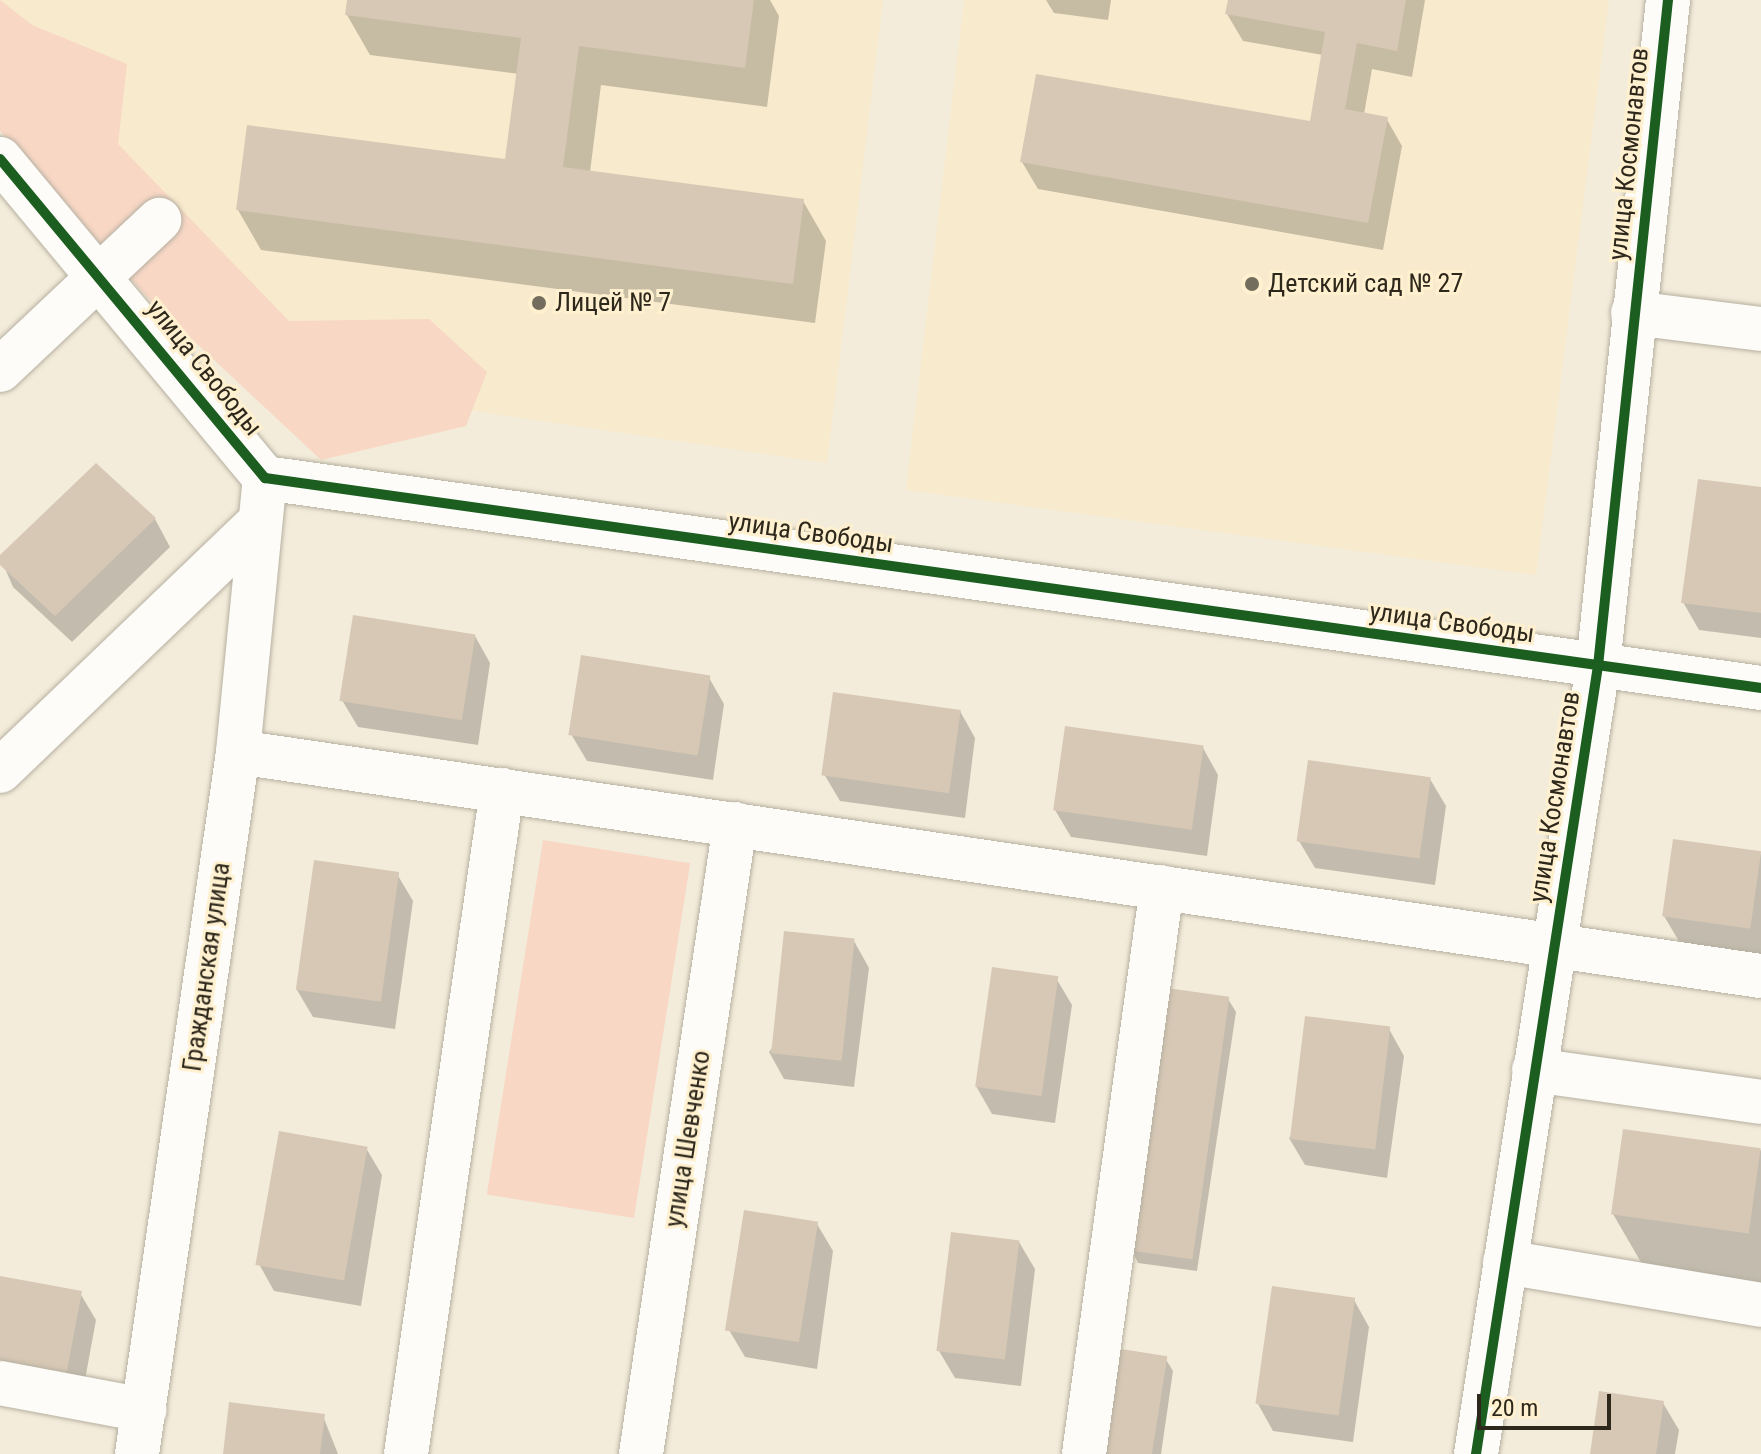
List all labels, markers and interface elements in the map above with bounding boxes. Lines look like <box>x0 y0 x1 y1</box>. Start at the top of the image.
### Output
street label: улица Космонавтов <box>1602 46 1656 262</box>
place label: Детский сад № 27 <box>1268 268 1463 300</box>
marker: Детский сад № 27 <box>1243 275 1261 293</box>
place label: Лицей № 7 <box>555 287 671 319</box>
street label: улица Свободы <box>140 294 268 442</box>
marker: Лицей № 7 <box>530 294 548 312</box>
street label: улица Свободы <box>727 506 895 560</box>
street label: улица Свободы <box>1368 596 1536 650</box>
street label: улица Космонавтов <box>1523 689 1587 905</box>
street label: Гражданская улица <box>177 861 237 1073</box>
street label: улица Шевченко <box>659 1048 717 1230</box>
scale bar <box>1481 1378 1615 1428</box>
text: 20 m <box>1491 1394 1538 1422</box>

